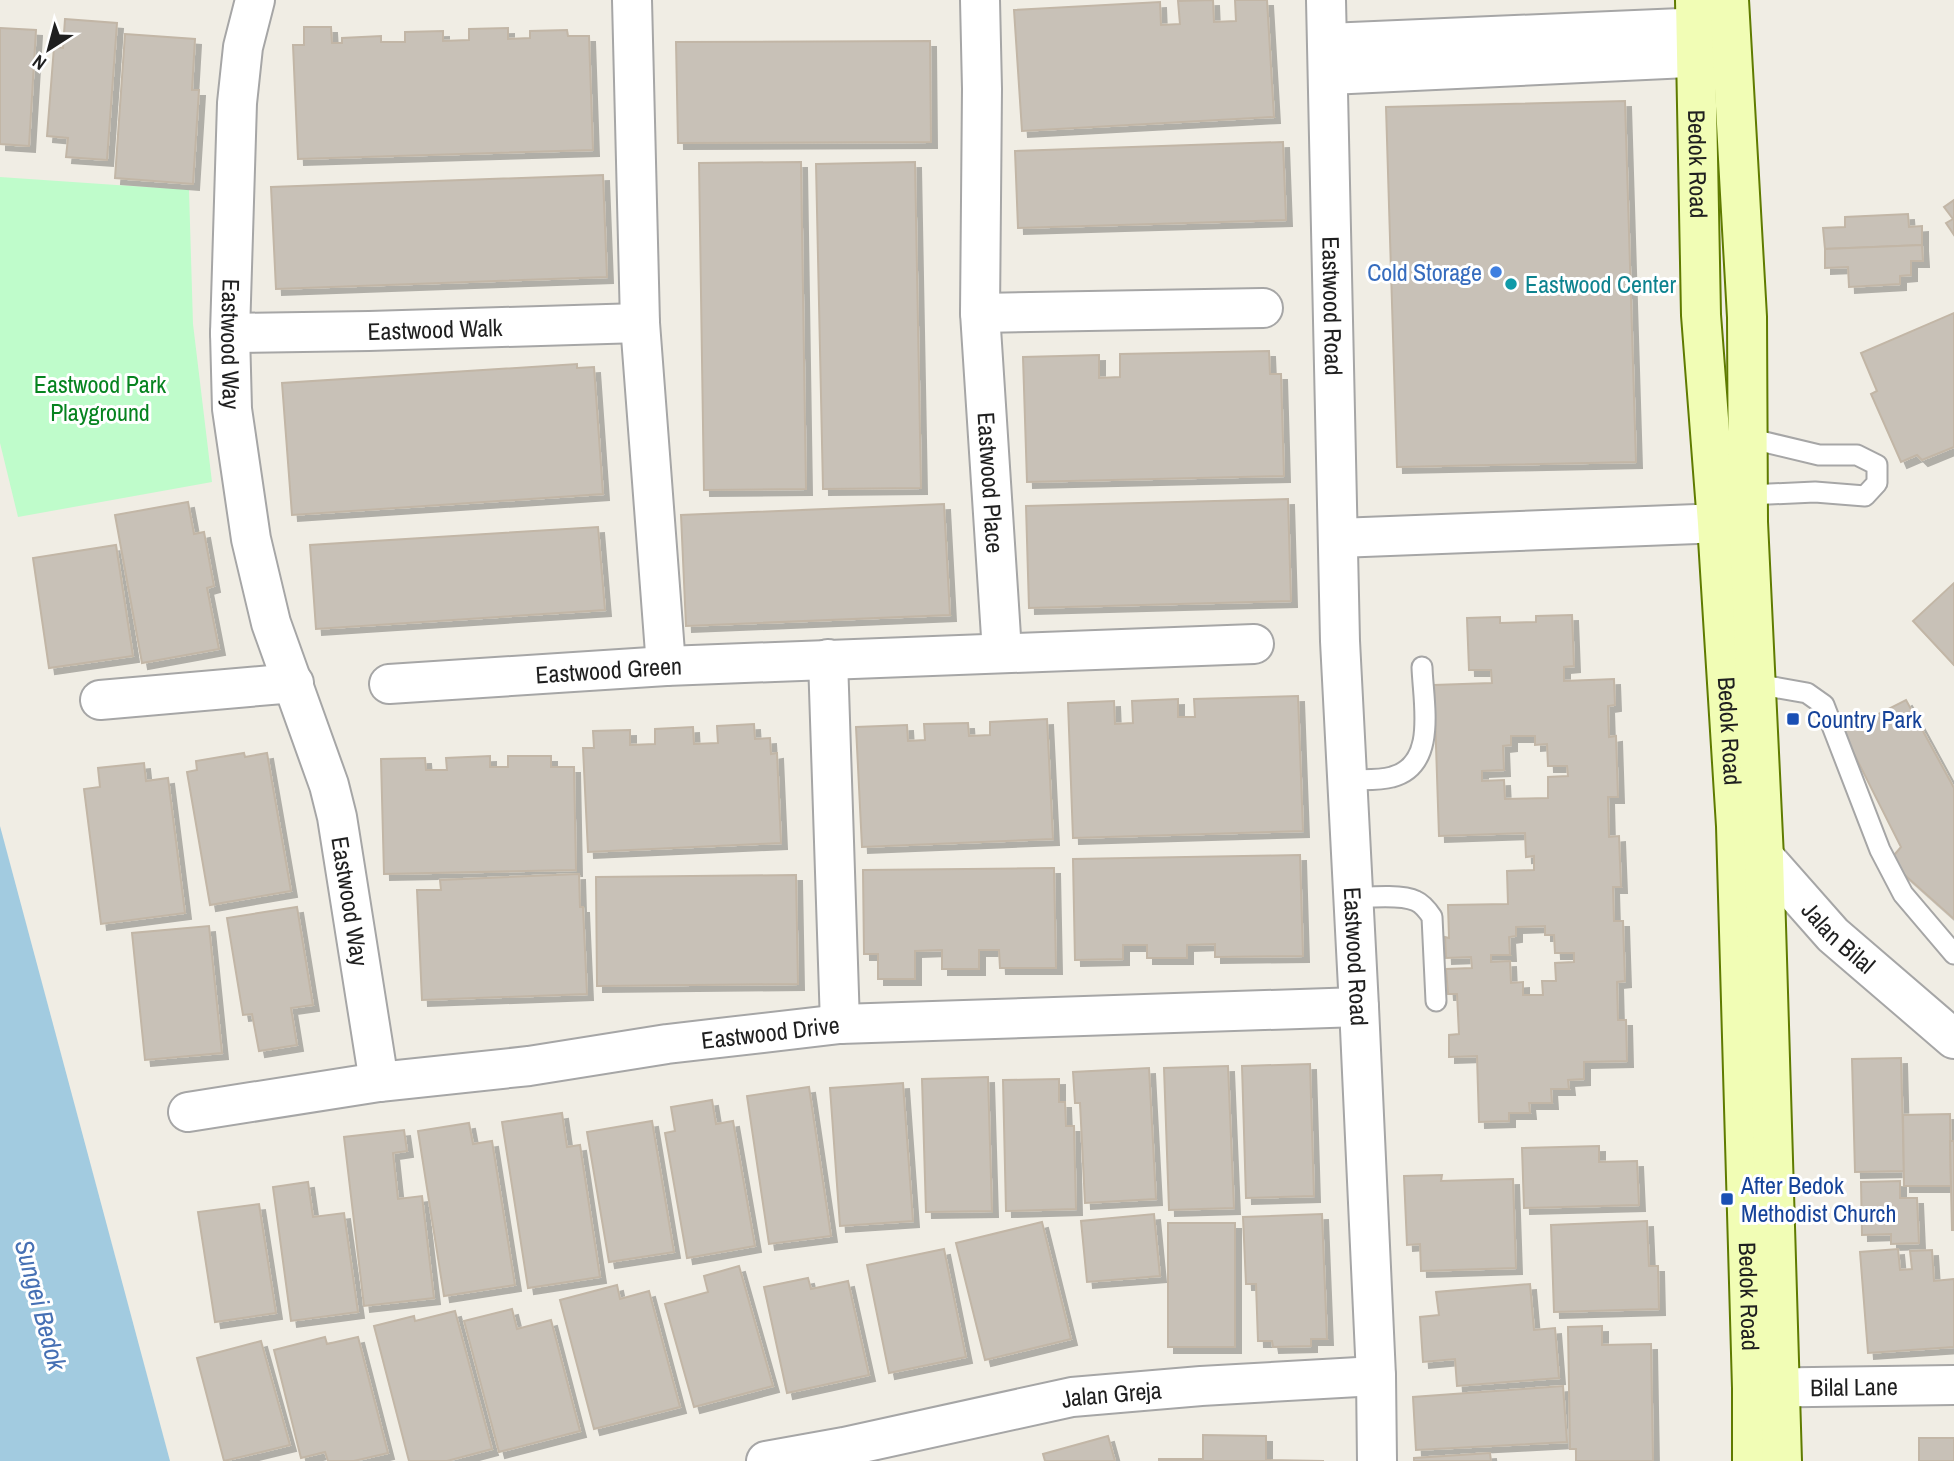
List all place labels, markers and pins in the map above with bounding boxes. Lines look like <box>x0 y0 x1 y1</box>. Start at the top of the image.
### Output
place label: Cold Storage <box>1367 256 1482 288</box>
marker: Cold Storage <box>1488 264 1504 280</box>
place label: Eastwood Center <box>1525 268 1676 300</box>
marker: Eastwood Center <box>1503 276 1519 292</box>
place label: Country Park <box>1807 703 1922 735</box>
marker: Country Park <box>1785 711 1801 727</box>
place label: After Bedok Methodist Church <box>1740 1169 1896 1229</box>
marker: After Bedok Methodist Church <box>1719 1191 1735 1207</box>

